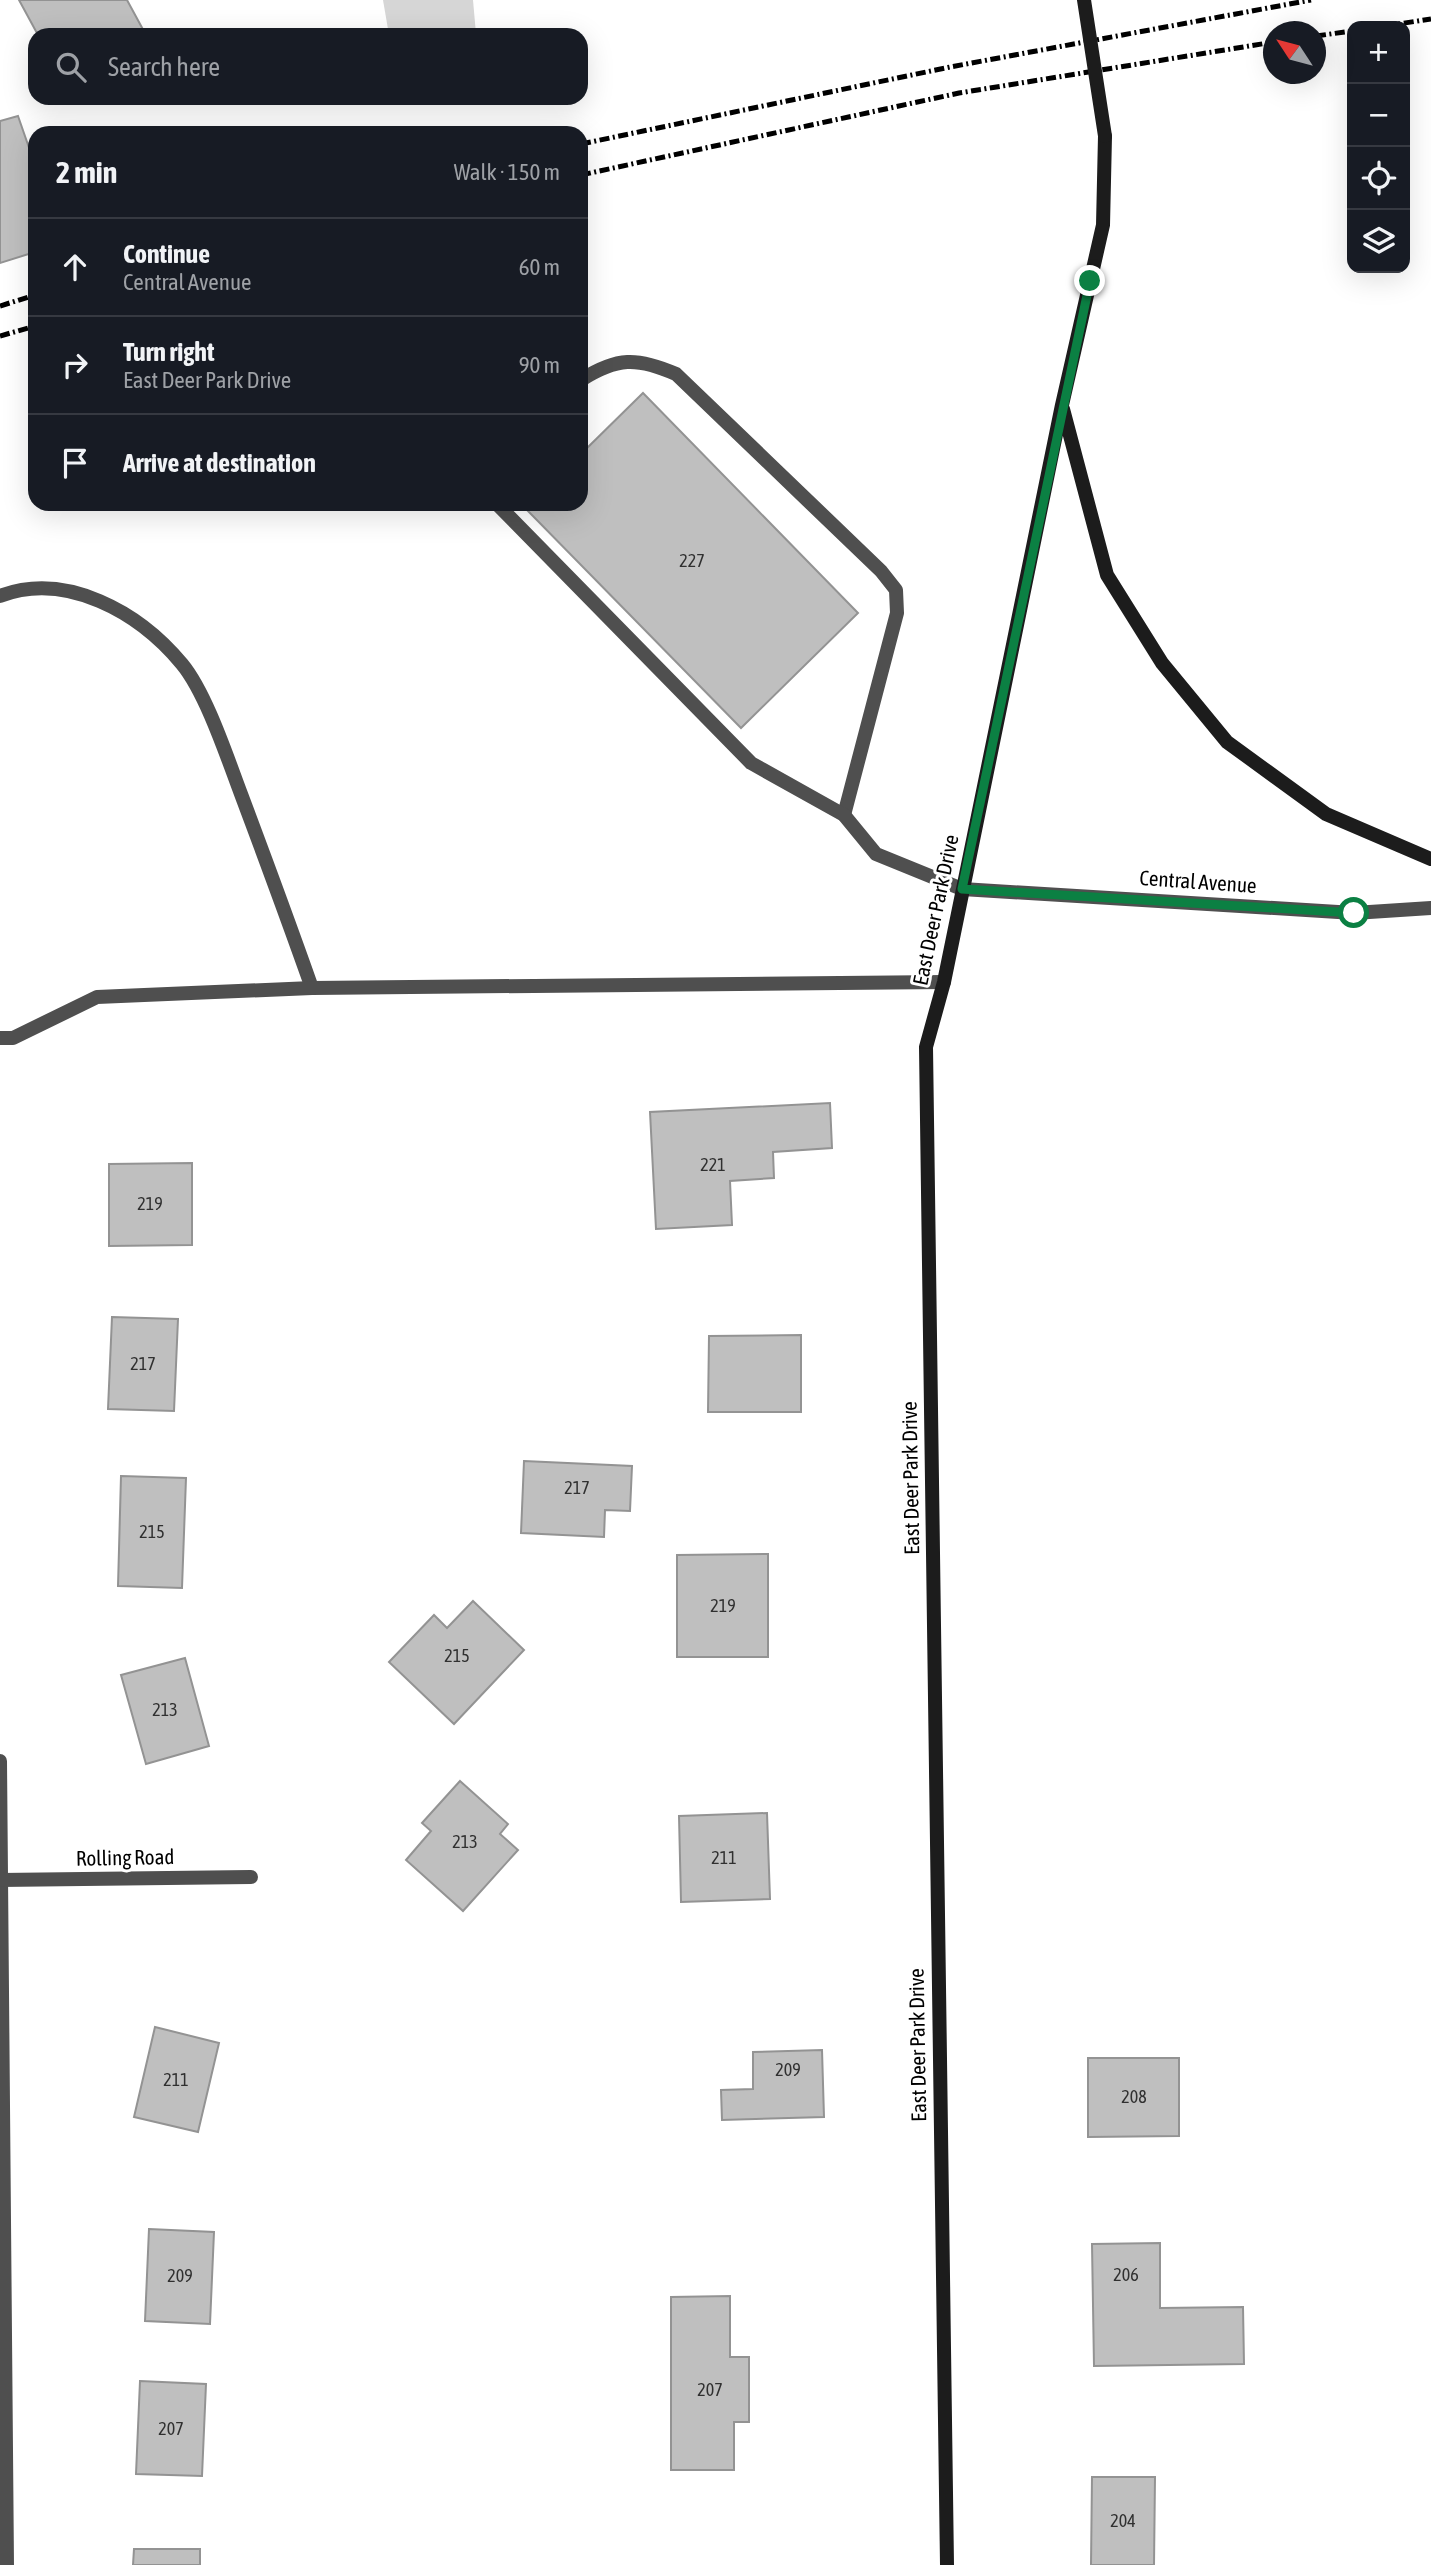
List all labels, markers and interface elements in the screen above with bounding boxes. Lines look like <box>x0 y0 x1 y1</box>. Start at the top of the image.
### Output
north arrow <box>1263 21 1326 84</box>
map controls <box>1347 21 1410 273</box>
button: + <box>1347 21 1410 84</box>
search box <box>28 28 588 105</box>
icon: search <box>52 48 90 86</box>
text: Search here <box>108 52 220 82</box>
button: − <box>1347 84 1410 147</box>
button: locate <box>1347 147 1410 210</box>
text: 2 min <box>56 155 117 189</box>
text: Walk · 150 m <box>454 159 560 185</box>
button: layers <box>1347 210 1410 273</box>
text: Continue <box>123 239 210 269</box>
icon: ahead <box>56 248 94 286</box>
text: 60 m <box>519 254 560 280</box>
route end <box>1074 265 1105 296</box>
text: Central Avenue <box>123 269 252 295</box>
text: Turn right <box>123 337 214 367</box>
icon: right <box>56 346 94 384</box>
text: 90 m <box>519 352 560 378</box>
text: East Deer Park Drive <box>123 367 291 393</box>
icon: arrive <box>56 444 94 482</box>
text: Arrive at destination <box>123 448 316 478</box>
house number: 227 <box>679 550 705 571</box>
street label: East Deer Park Drive <box>907 832 963 987</box>
street label: Central Avenue <box>1139 865 1257 897</box>
route start <box>1338 897 1369 928</box>
house number: 221 <box>700 1154 726 1175</box>
house number: 219 <box>137 1193 163 1214</box>
house number: 217 <box>130 1353 156 1374</box>
street label: East Deer Park Drive <box>897 1401 923 1555</box>
house number: 217 <box>564 1477 590 1498</box>
house number: 215 <box>139 1521 165 1542</box>
house number: 219 <box>710 1595 736 1616</box>
house number: 215 <box>444 1645 470 1666</box>
house number: 213 <box>152 1699 178 1720</box>
house number: 213 <box>452 1831 478 1852</box>
street label: Rolling Road <box>76 1844 174 1870</box>
house number: 211 <box>711 1847 737 1868</box>
street label: East Deer Park Drive <box>904 1968 930 2122</box>
house number: 209 <box>775 2059 801 2080</box>
house number: 211 <box>163 2069 189 2090</box>
house number: 208 <box>1121 2086 1147 2107</box>
house number: 206 <box>1113 2264 1139 2285</box>
house number: 209 <box>167 2265 193 2286</box>
house number: 207 <box>697 2379 723 2400</box>
house number: 207 <box>158 2418 184 2439</box>
house number: 204 <box>1110 2510 1136 2531</box>

